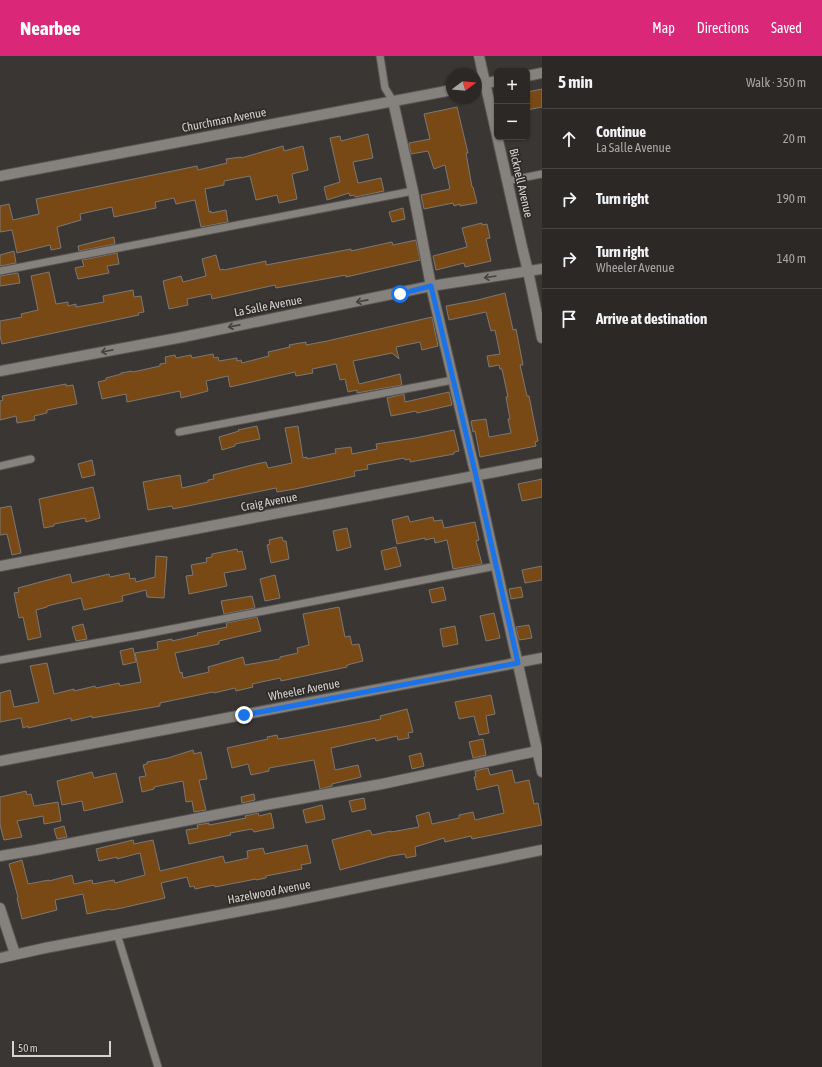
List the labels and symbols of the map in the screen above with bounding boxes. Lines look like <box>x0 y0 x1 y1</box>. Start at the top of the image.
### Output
north arrow <box>446 68 482 104</box>
street label: Churchman Avenue <box>181 105 267 135</box>
street label: Bicknell Avenue <box>506 147 536 219</box>
one-way arrow <box>484 273 497 281</box>
route start <box>391 285 409 303</box>
street label: La Salle Avenue <box>233 293 303 319</box>
one-way arrow <box>356 297 369 305</box>
one-way arrow <box>228 323 241 331</box>
one-way arrow <box>101 347 114 355</box>
street label: Craig Avenue <box>240 490 298 514</box>
street label: Wheeler Avenue <box>267 676 341 704</box>
route end <box>235 706 253 724</box>
street label: Hazelwood Avenue <box>226 877 312 907</box>
scale bar <box>12 1039 111 1058</box>

